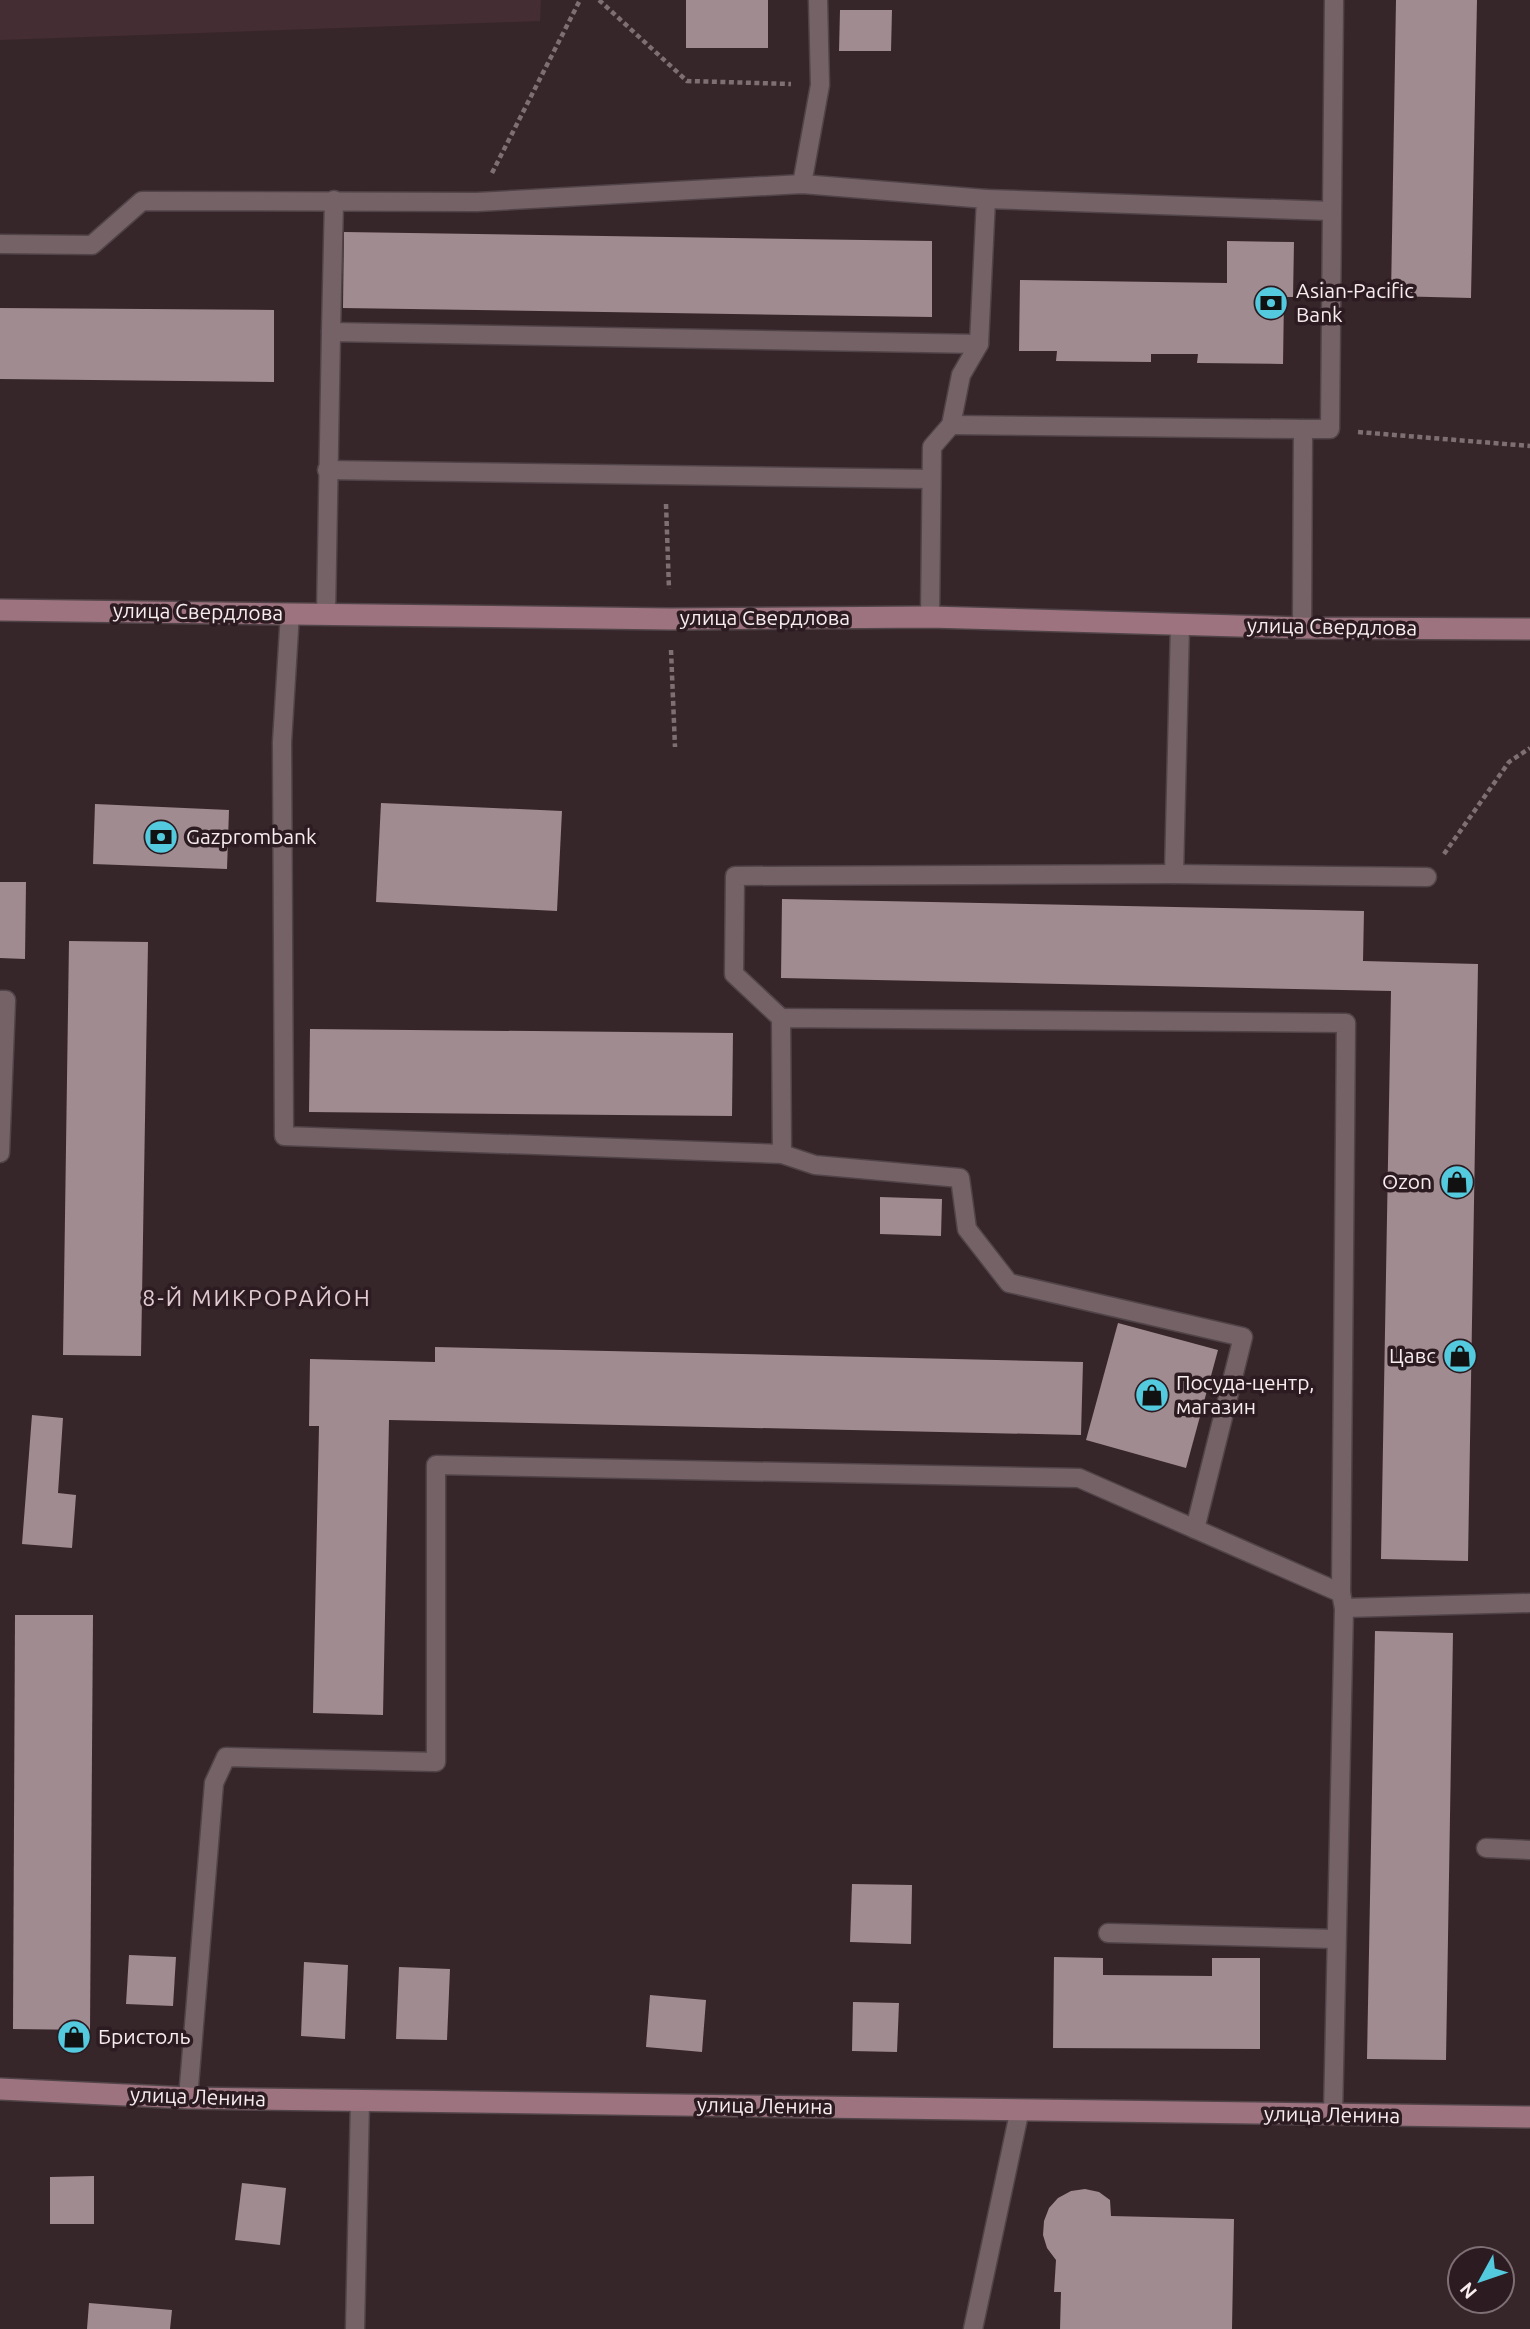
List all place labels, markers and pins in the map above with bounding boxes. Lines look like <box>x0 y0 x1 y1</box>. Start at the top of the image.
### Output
place label: Asian-Pacific Bank <box>1296 278 1414 326</box>
bank icon: Asian-Pacific Bank <box>1252 284 1290 322</box>
bank icon: Gazprombank <box>142 818 180 856</box>
place label: Gazprombank <box>186 824 317 848</box>
shop icon: Ozon <box>1438 1163 1476 1201</box>
place label: Ozon <box>1382 1169 1432 1193</box>
shop icon: Цавс <box>1441 1337 1479 1375</box>
place label: Цавс <box>1389 1343 1436 1367</box>
place label: Посуда-центр, магазин <box>1176 1370 1314 1418</box>
shop icon: Посуда-центр, магазин <box>1133 1376 1171 1414</box>
shop icon: Бристоль <box>55 2018 93 2056</box>
place label: Бристоль <box>98 2024 191 2048</box>

